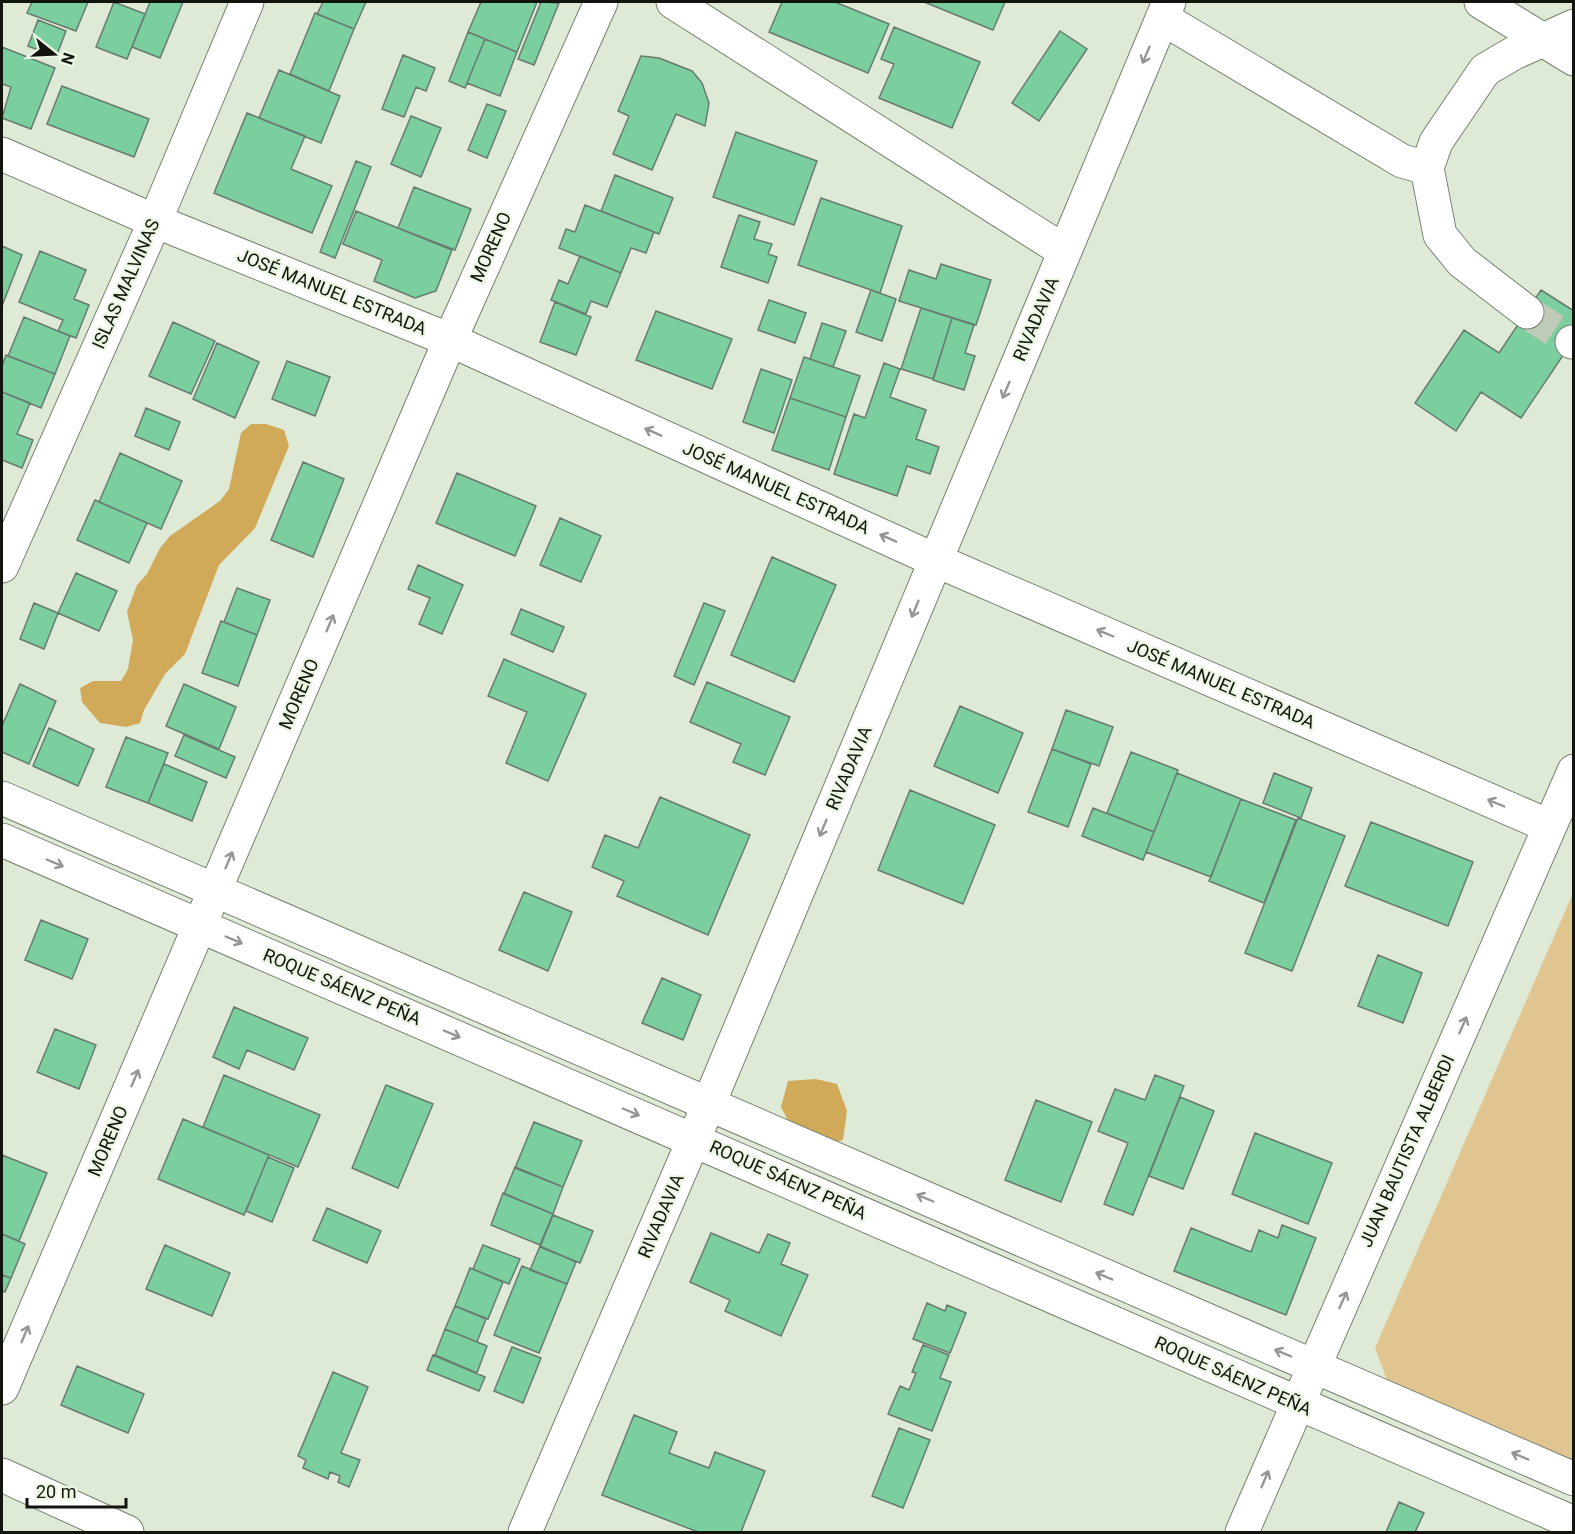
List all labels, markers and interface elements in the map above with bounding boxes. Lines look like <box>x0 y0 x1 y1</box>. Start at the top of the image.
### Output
north arrow <box>24 24 84 84</box>
one-way arrow <box>1140 46 1151 64</box>
text: N <box>57 50 79 67</box>
street label: MORENO <box>466 208 515 285</box>
street label: ISLAS MALVINAS <box>87 215 164 352</box>
street label: JOSÉ MANUEL ESTRADA <box>235 244 430 339</box>
street label: RIVADAVIA <box>1008 273 1063 364</box>
one-way arrow <box>1000 381 1011 399</box>
one-way arrow <box>644 425 662 436</box>
street label: JOSÉ MANUEL ESTRADA <box>680 437 873 538</box>
one-way arrow <box>879 532 897 543</box>
one-way arrow <box>909 599 920 618</box>
one-way arrow <box>325 614 336 632</box>
one-way arrow <box>1096 627 1114 638</box>
street label: JOSÉ MANUEL ESTRADA <box>1124 634 1319 733</box>
street label: MORENO <box>274 655 323 732</box>
street label: RIVADAVIA <box>821 722 876 813</box>
one-way arrow <box>1487 797 1505 808</box>
one-way arrow <box>817 819 828 837</box>
one-way arrow <box>224 851 235 870</box>
one-way arrow <box>46 858 64 869</box>
one-way arrow <box>225 935 243 946</box>
street label: ROQUE SÁENZ PEÑA <box>260 944 424 1029</box>
one-way arrow <box>1458 1016 1469 1034</box>
one-way arrow <box>442 1029 460 1040</box>
street label: JUAN BAUTISTA ALBERDI <box>1355 1051 1458 1250</box>
one-way arrow <box>130 1069 141 1087</box>
street label: MORENO <box>83 1102 132 1179</box>
one-way arrow <box>621 1107 639 1118</box>
street label: ROQUE SÁENZ PEÑA <box>707 1136 870 1224</box>
street label: RIVADAVIA <box>633 1170 688 1261</box>
one-way arrow <box>917 1192 935 1203</box>
one-way arrow <box>1096 1270 1114 1281</box>
one-way arrow <box>1338 1291 1349 1309</box>
one-way arrow <box>20 1325 31 1344</box>
street label: ROQUE SÁENZ PEÑA <box>1152 1332 1315 1420</box>
one-way arrow <box>1274 1347 1293 1358</box>
one-way arrow <box>1511 1450 1529 1461</box>
one-way arrow <box>1260 1470 1272 1488</box>
scale bar <box>27 1471 126 1509</box>
text: 20 m <box>36 1481 76 1502</box>

